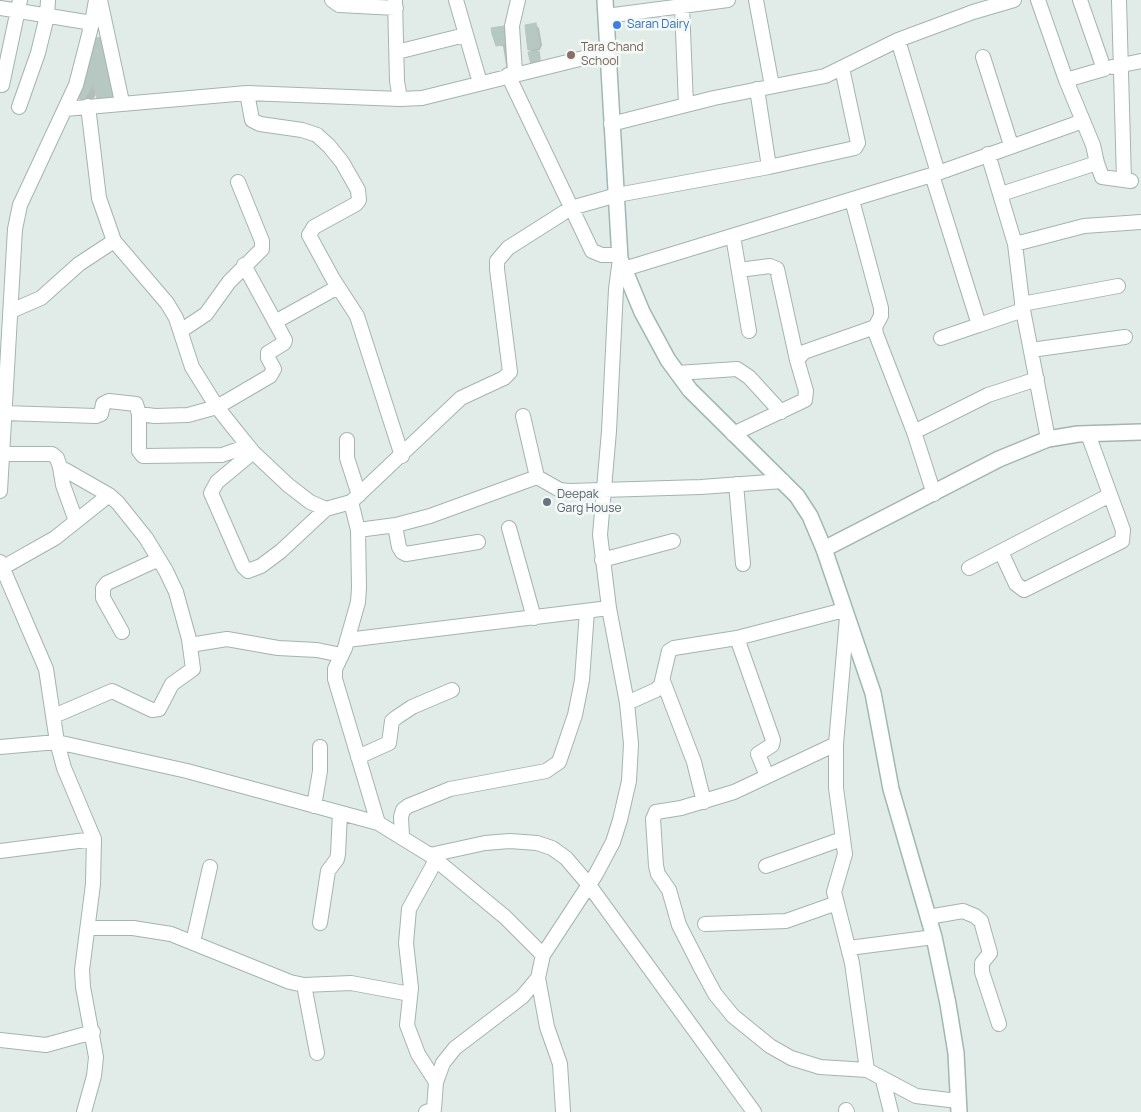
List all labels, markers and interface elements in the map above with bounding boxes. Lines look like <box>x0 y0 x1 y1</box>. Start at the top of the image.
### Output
place label: Saran Dairy <box>627 18 689 32</box>
marker: Saran Dairy <box>611 19 623 31</box>
place label: Tara Chand School <box>581 41 644 69</box>
marker: Tara Chand School <box>565 49 577 61</box>
place label: Deepak Garg House <box>557 488 621 516</box>
marker: Deepak Garg House <box>541 496 553 508</box>

